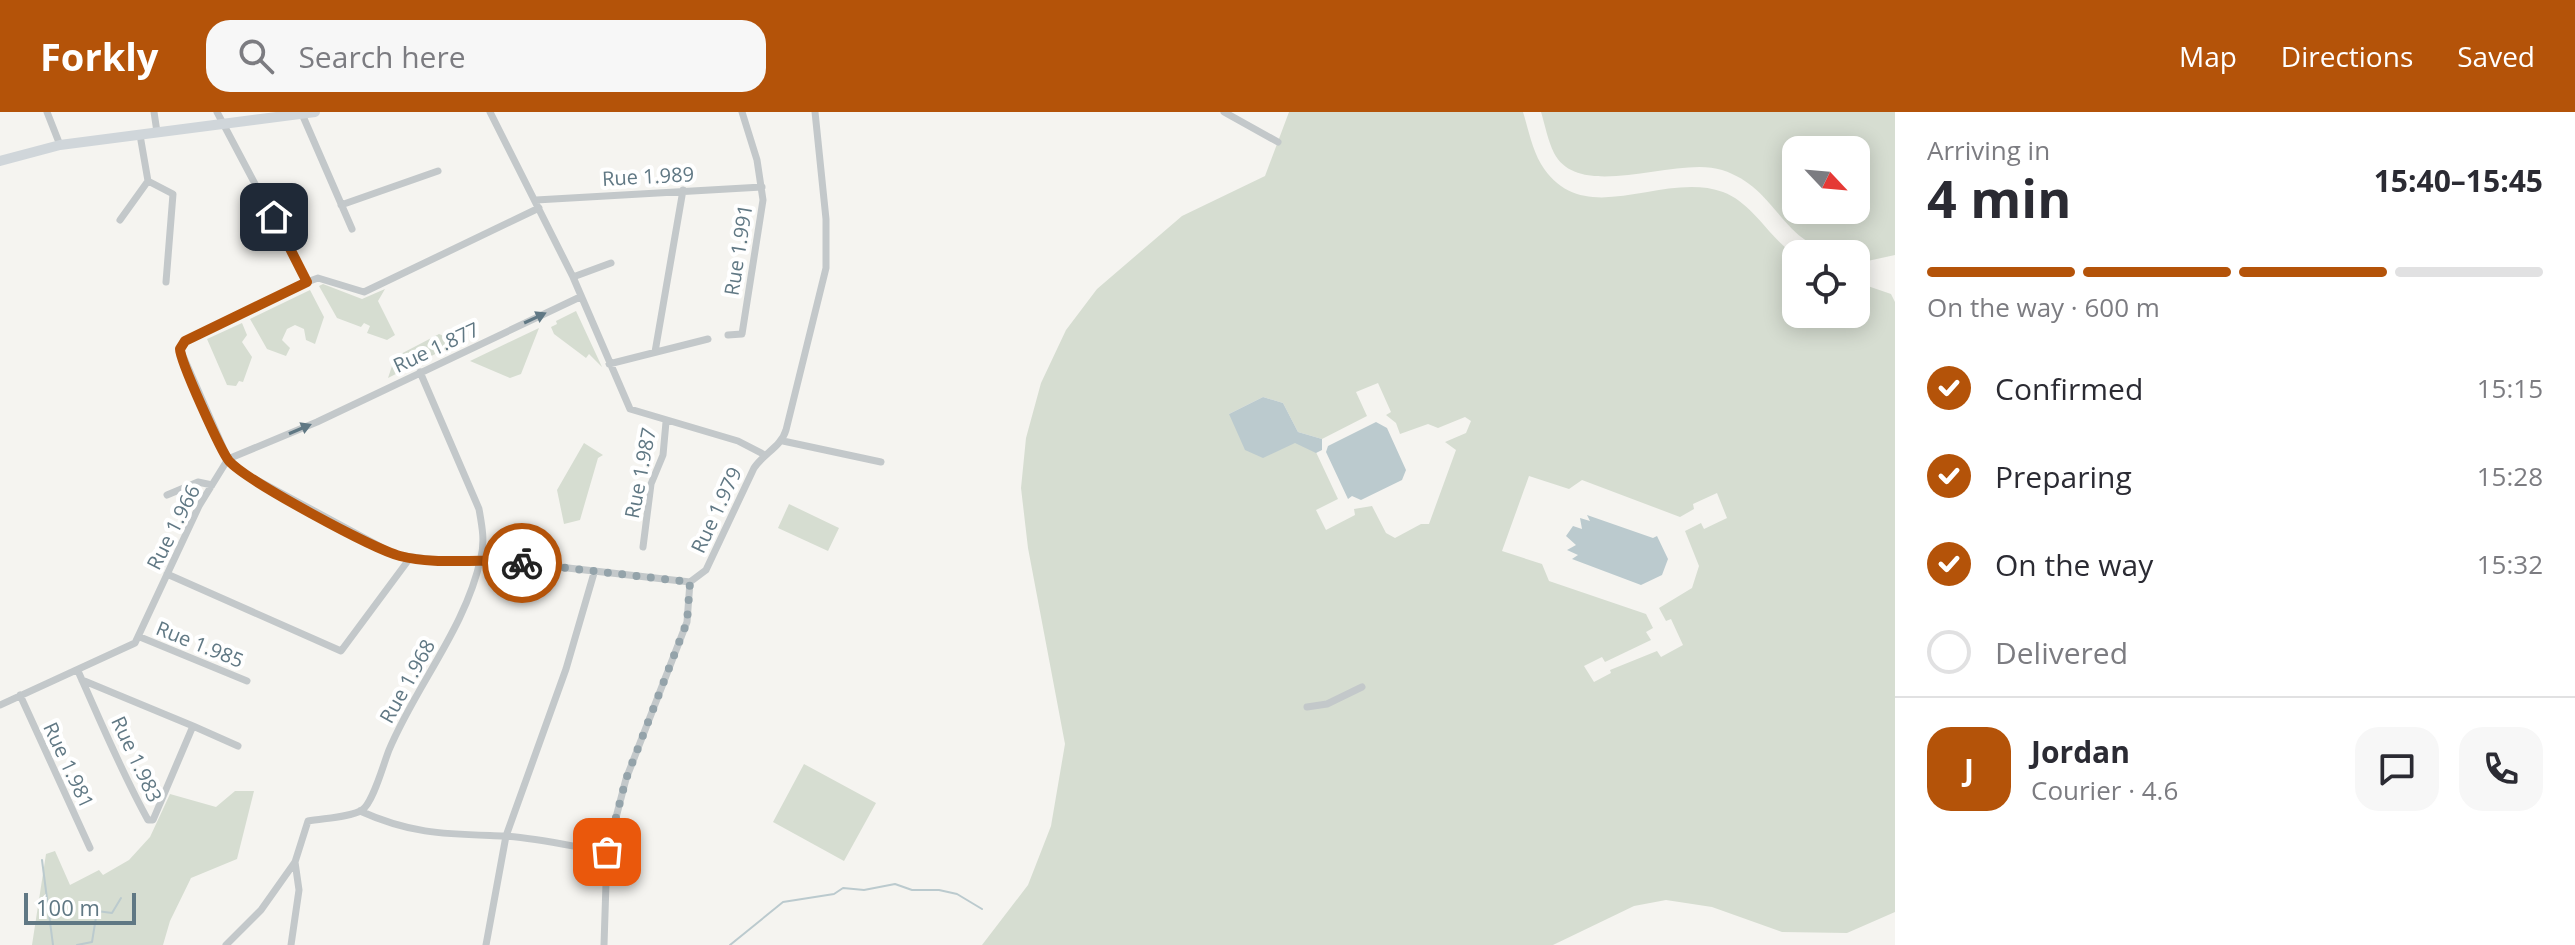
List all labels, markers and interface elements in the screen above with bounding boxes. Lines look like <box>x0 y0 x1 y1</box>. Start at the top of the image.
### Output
search box <box>206 20 766 92</box>
text: Forkly <box>40 30 158 82</box>
icon: search <box>234 34 278 78</box>
text: Search here <box>298 36 466 77</box>
text: Map <box>2179 37 2237 75</box>
text: Directions <box>2281 37 2413 75</box>
text: Saved <box>2457 37 2535 75</box>
text: Arriving in <box>1927 132 2050 168</box>
north arrow <box>1782 136 1870 224</box>
map controls <box>1782 136 1870 328</box>
street label: Rue 1.989 <box>601 160 695 192</box>
text: 15:40–15:45 <box>2374 160 2543 201</box>
text: 4 min <box>1927 162 2071 233</box>
pin <box>240 183 308 251</box>
icon: home <box>252 195 296 239</box>
street label: Rue 1.991 <box>717 202 759 298</box>
button: locate <box>1782 240 1870 328</box>
text: On the way · 600 m <box>1927 289 2160 325</box>
one-way arrow <box>523 311 547 325</box>
street label: Rue 1.877 <box>389 315 483 379</box>
icon: check <box>1927 366 1971 410</box>
text: Confirmed <box>1995 368 2143 409</box>
text: 15:15 <box>2477 370 2543 406</box>
one-way arrow <box>288 422 312 435</box>
street label: Rue 1.987 <box>618 425 662 521</box>
icon: check <box>1927 454 1971 498</box>
text: Preparing <box>1995 456 2132 497</box>
text: 15:28 <box>2477 458 2543 494</box>
street label: Rue 1.979 <box>684 463 748 557</box>
street label: Rue 1.966 <box>140 480 206 574</box>
courier <box>482 523 562 603</box>
icon: bike <box>500 541 544 585</box>
icon: check <box>1927 542 1971 586</box>
text: On the way <box>1995 544 2153 585</box>
text: 15:32 <box>2477 546 2543 582</box>
street label: Rue 1.985 <box>152 614 248 674</box>
text: Delivered <box>1995 632 2128 673</box>
street label: Rue 1.968 <box>373 634 441 728</box>
street label: Rue 1.983 <box>105 712 169 806</box>
street label: Rue 1.981 <box>37 718 101 812</box>
button: chat <box>2355 727 2439 811</box>
button: phone <box>2459 727 2543 811</box>
text: Jordan <box>2031 731 2130 772</box>
text: J <box>1964 749 1974 790</box>
text: Courier · 4.6 <box>2031 772 2178 808</box>
pin <box>573 818 641 886</box>
icon: bag <box>585 830 629 874</box>
scale bar <box>24 889 136 925</box>
text: 100 m <box>36 892 100 922</box>

